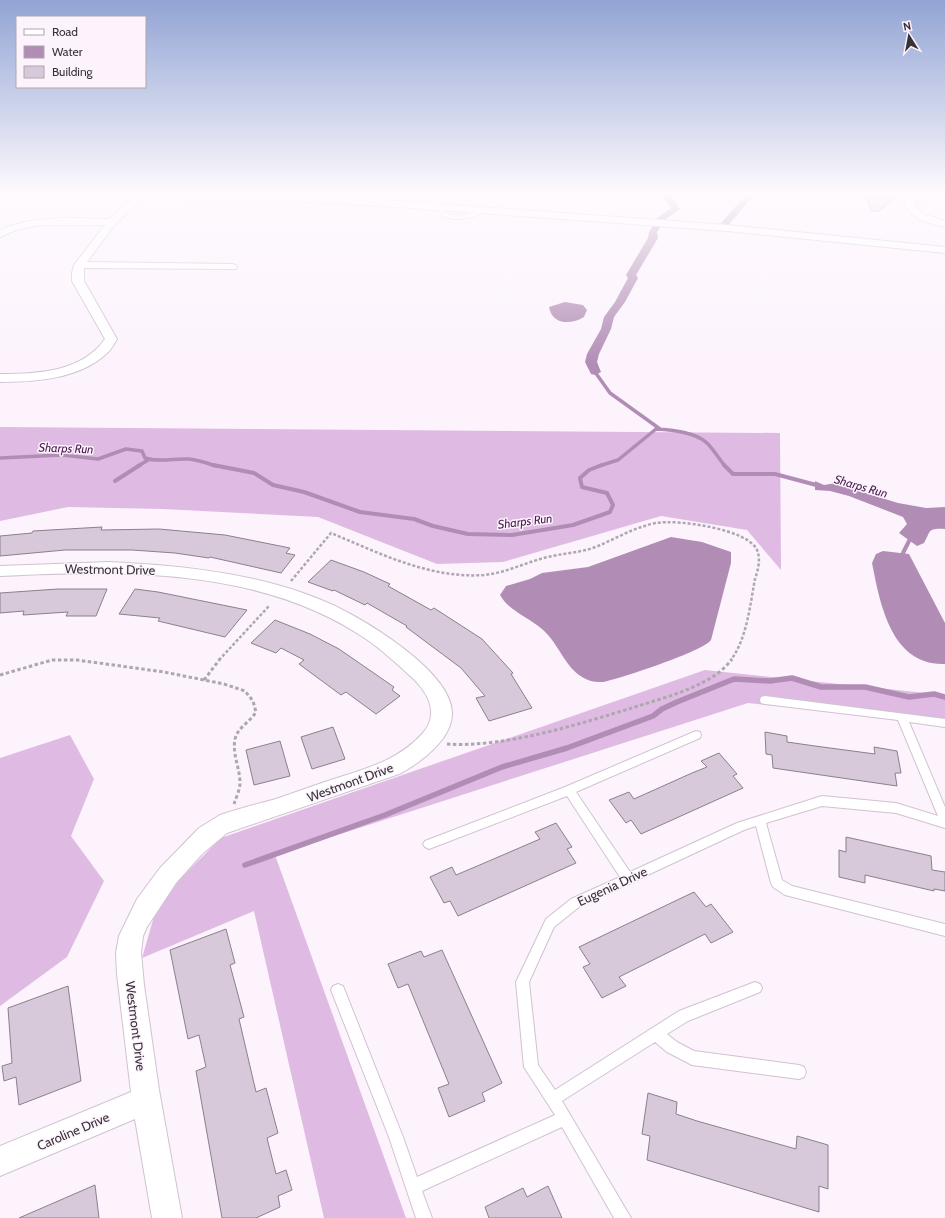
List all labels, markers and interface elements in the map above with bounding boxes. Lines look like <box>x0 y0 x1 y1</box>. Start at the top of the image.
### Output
legend <box>16 16 146 88</box>
north arrow <box>889 16 929 56</box>
text: N <box>902 19 912 34</box>
text: Road <box>52 24 78 39</box>
text: Water <box>52 44 83 59</box>
text: Building <box>52 64 94 79</box>
water label: Sharps Run <box>38 440 94 456</box>
water label: Sharps Run <box>833 471 889 501</box>
water label: Sharps Run <box>497 510 553 532</box>
street label: Westmont Drive <box>65 560 156 578</box>
street label: Westmont Drive <box>305 759 396 805</box>
street label: Eugenia Drive <box>575 863 650 909</box>
street label: Westmont Drive <box>123 980 149 1072</box>
street label: Caroline Drive <box>34 1108 112 1153</box>

